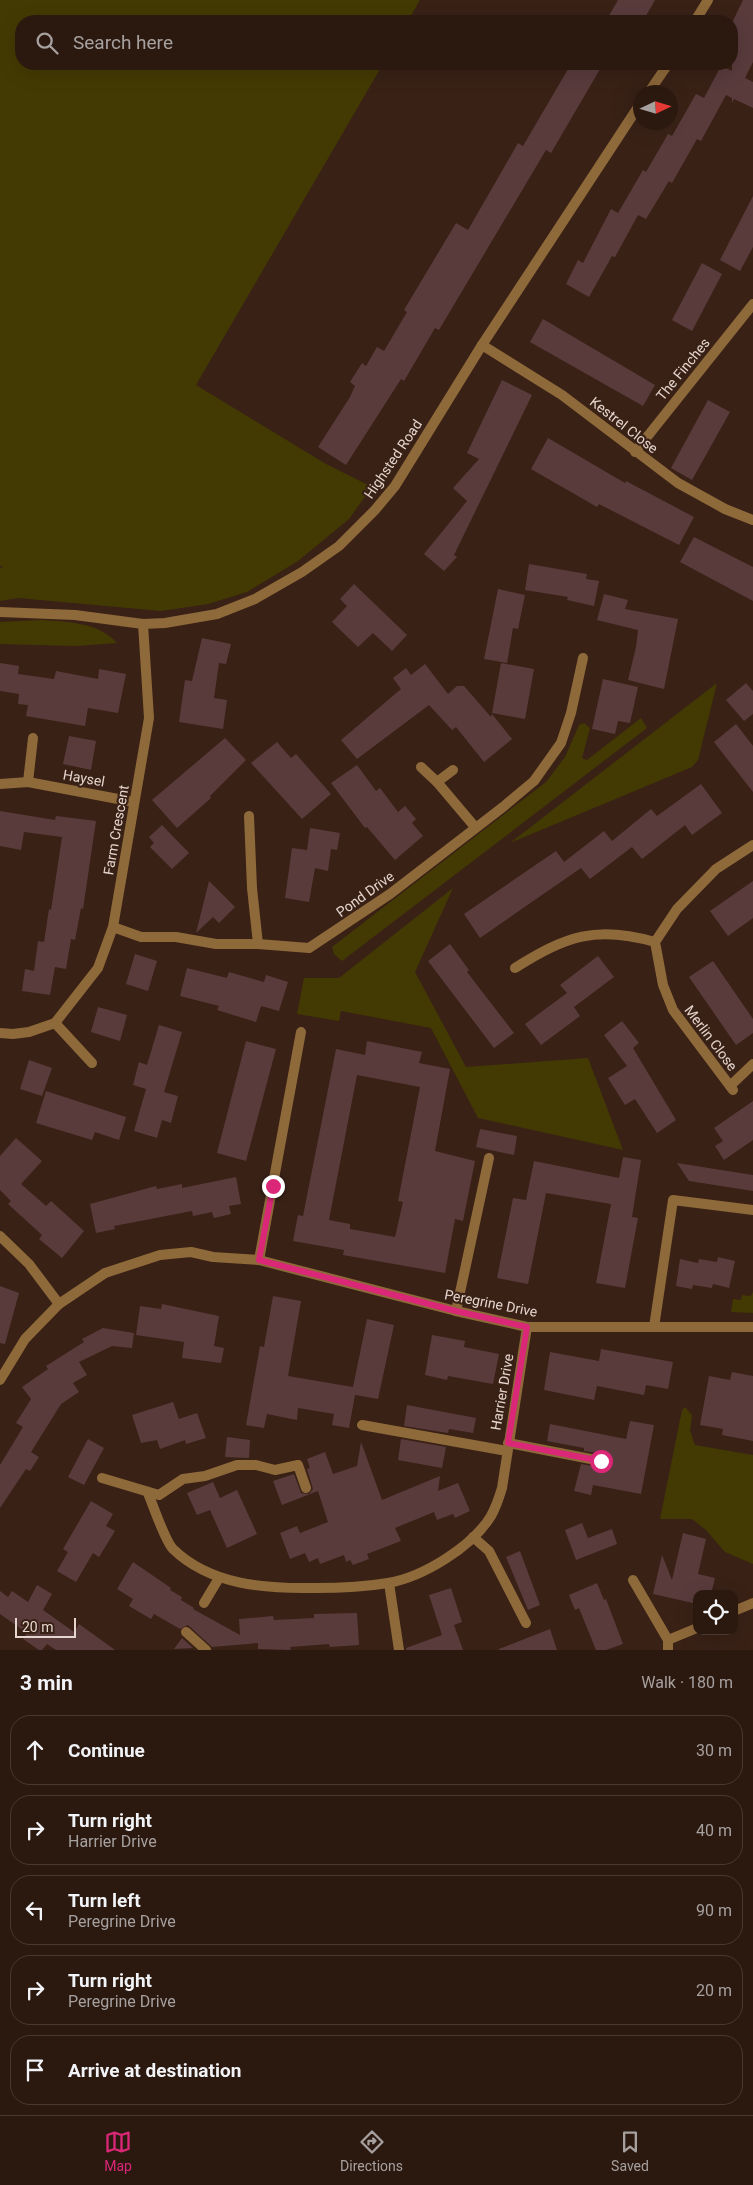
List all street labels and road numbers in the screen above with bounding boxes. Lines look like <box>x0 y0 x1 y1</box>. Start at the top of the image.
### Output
street label: The Finches <box>653 335 713 403</box>
street label: Kestrel Close <box>587 393 661 457</box>
street label: Highsted Road <box>361 417 425 501</box>
street label: Haysel <box>62 766 106 790</box>
street label: Farm Crescent <box>100 783 132 876</box>
street label: Pond Drive <box>333 868 397 920</box>
street label: Merlin Close <box>681 1002 741 1074</box>
street label: Peregrine Drive <box>443 1286 539 1320</box>
street label: Harrier Drive <box>487 1352 517 1432</box>

